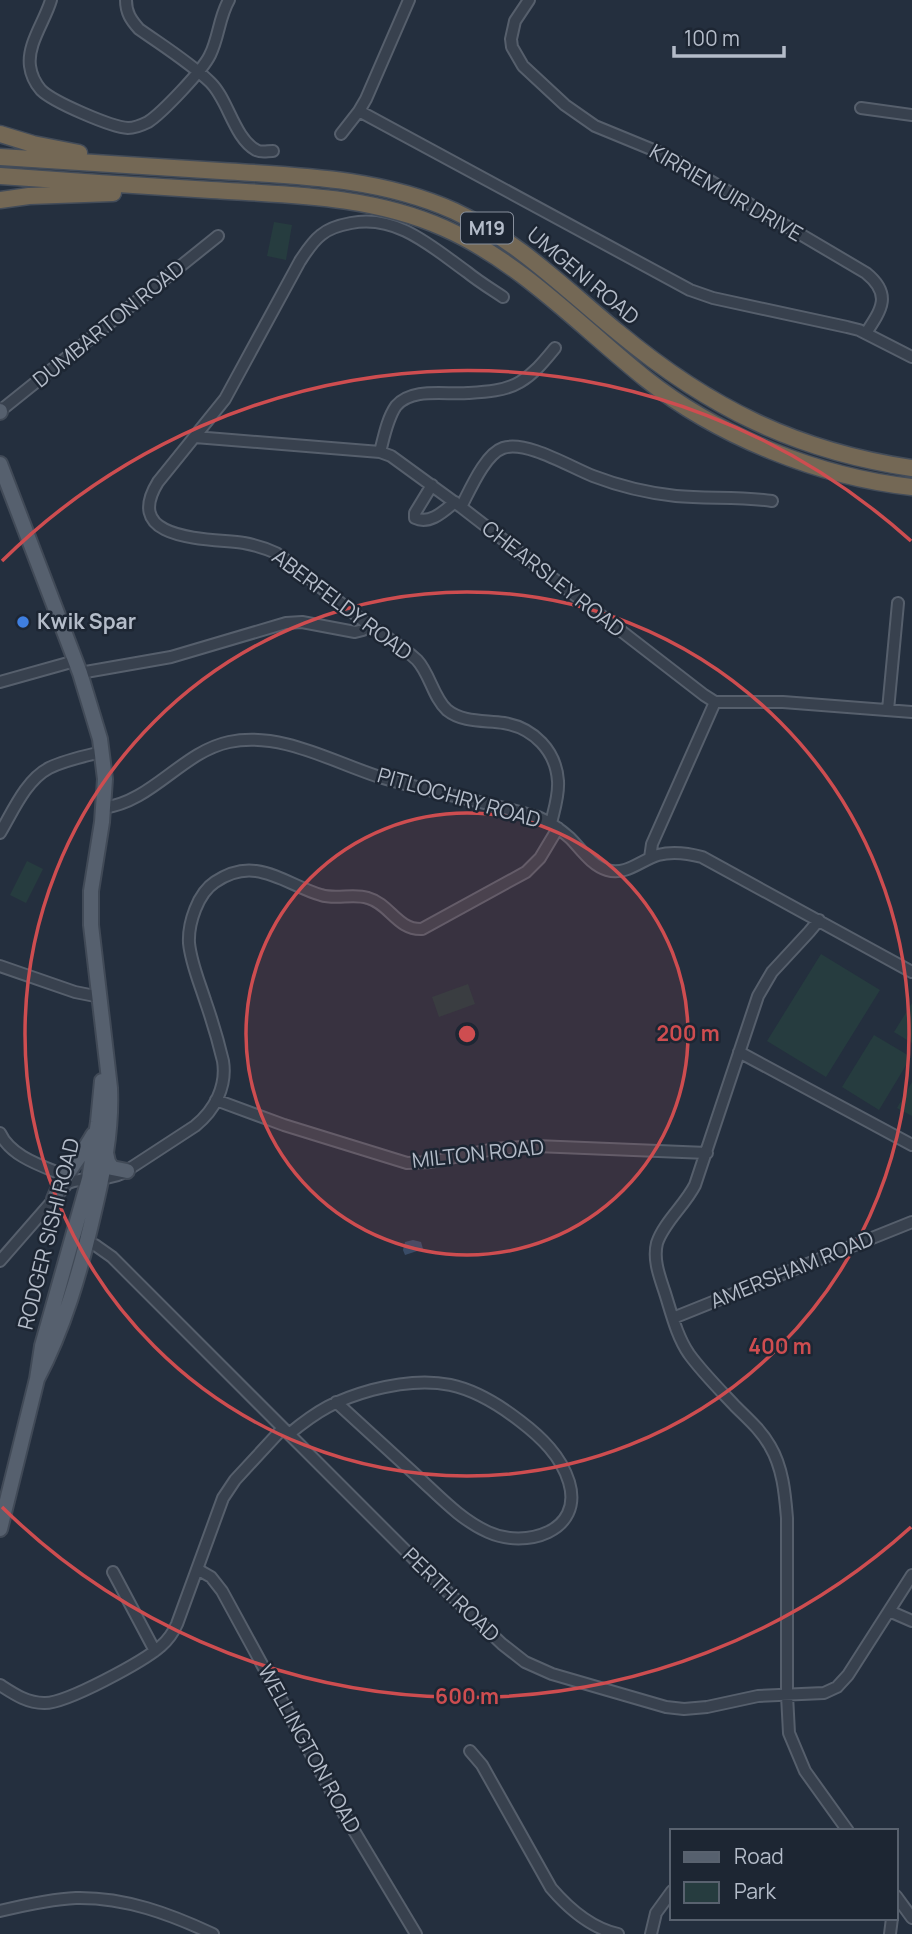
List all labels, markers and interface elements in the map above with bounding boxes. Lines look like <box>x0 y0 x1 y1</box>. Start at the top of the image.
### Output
scale bar <box>674 14 784 58</box>
text: 100 m <box>684 24 740 52</box>
street label: KIRRIEMUIR DRIVE <box>645 137 808 247</box>
road number: M19 <box>461 212 513 244</box>
street label: UMGENI ROAD <box>522 220 646 330</box>
street label: DUMBARTON ROAD <box>27 253 190 393</box>
street label: CHEARSLEY ROAD <box>476 514 631 643</box>
street label: ABERFELDY ROAD <box>267 542 418 666</box>
place label: Kwik Spar <box>37 607 136 635</box>
marker: Kwik Spar <box>15 614 31 630</box>
street label: PITLOCHRY ROAD <box>374 760 544 834</box>
text: 200 m <box>656 1019 720 1047</box>
centre of rings <box>455 1022 479 1046</box>
street label: MILTON ROAD <box>410 1132 545 1174</box>
street label: RODGER SISHI ROAD <box>11 1135 85 1332</box>
street label: AMERSHAM ROAD <box>706 1223 878 1315</box>
text: 400 m <box>748 1332 812 1360</box>
street label: PERTH ROAD <box>397 1541 506 1648</box>
street label: WELLINGTON ROAD <box>252 1659 368 1838</box>
text: 600 m <box>435 1682 499 1710</box>
legend <box>670 1829 898 1920</box>
text: Road <box>734 1842 784 1870</box>
text: Park <box>734 1877 776 1905</box>

